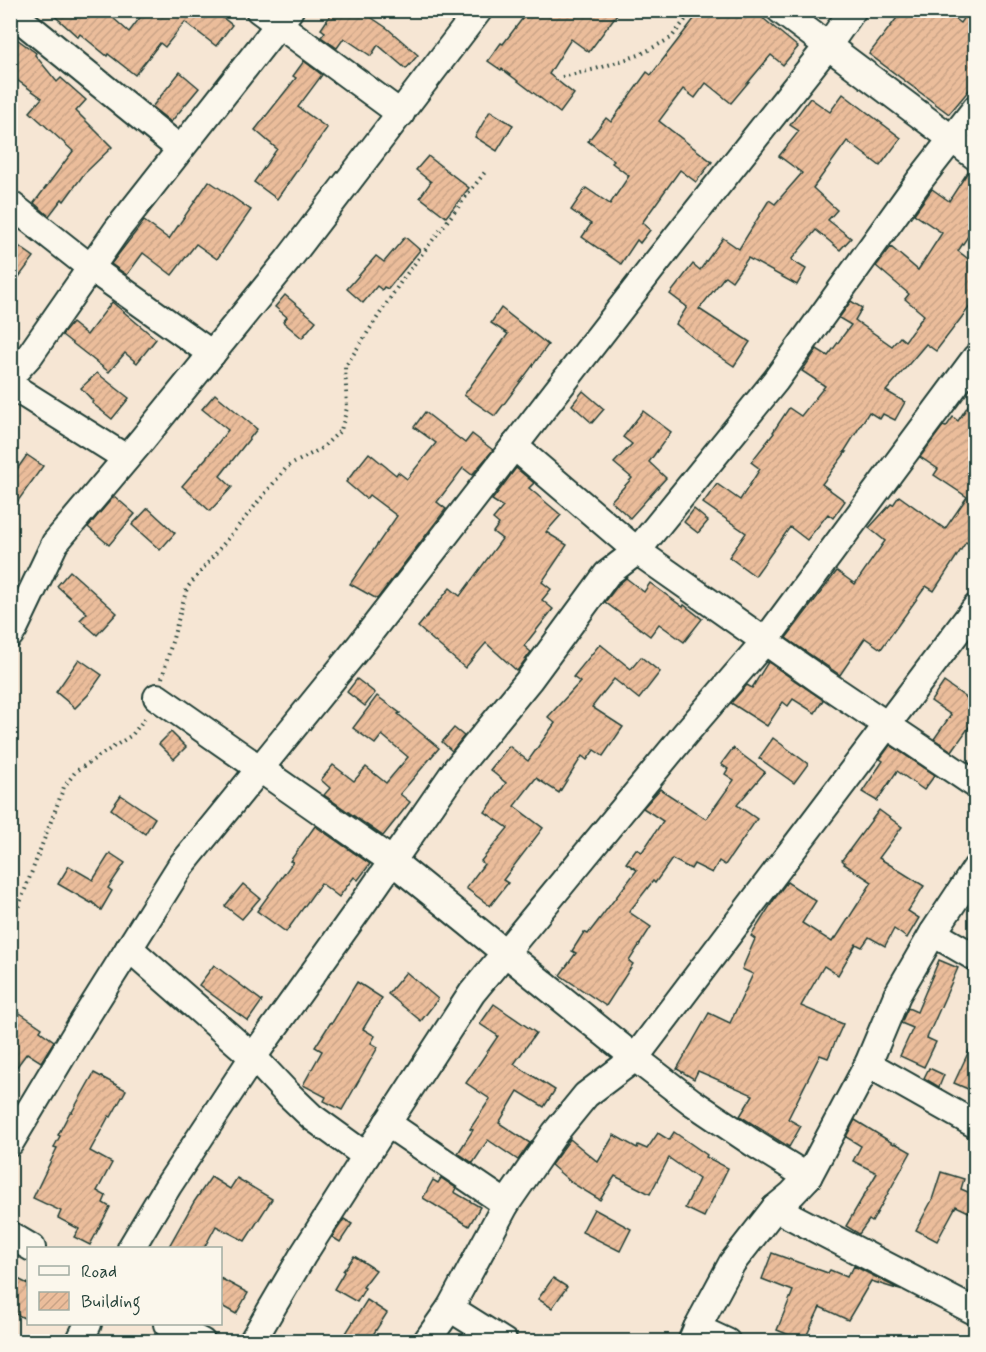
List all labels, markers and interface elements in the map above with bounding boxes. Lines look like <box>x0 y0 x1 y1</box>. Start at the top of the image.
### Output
legend <box>27 1247 222 1325</box>
text: Road <box>81 1260 117 1284</box>
text: Building <box>81 1290 141 1316</box>

